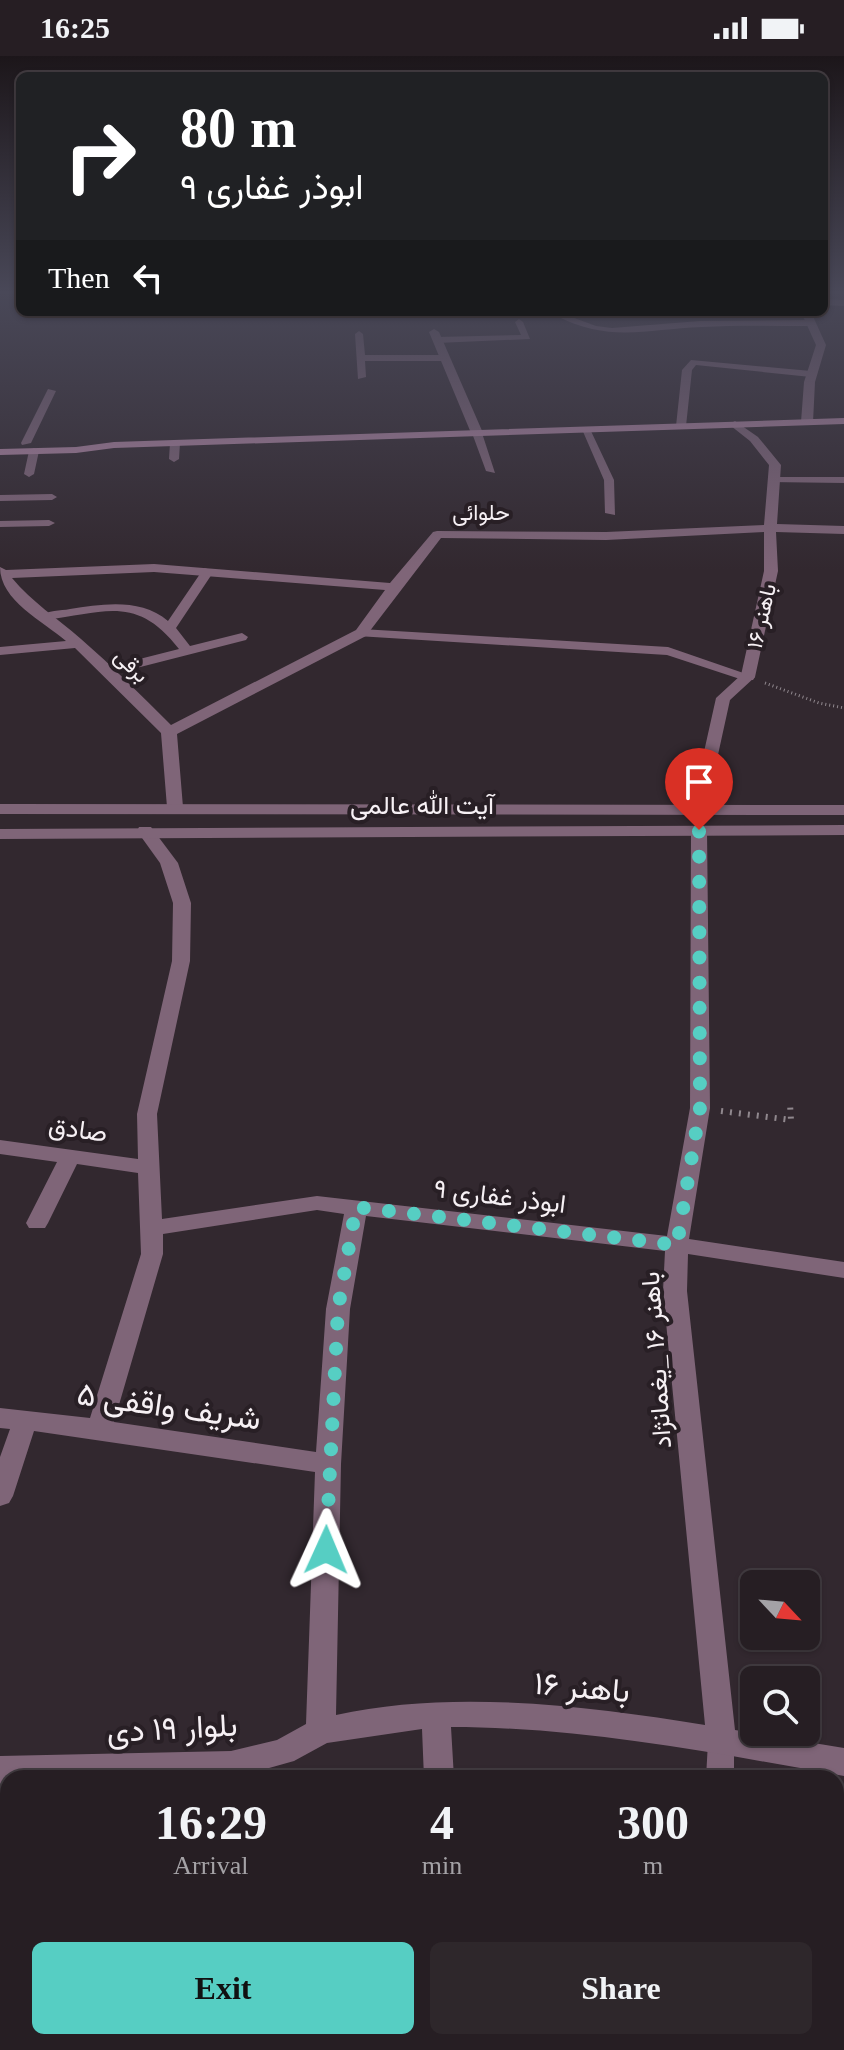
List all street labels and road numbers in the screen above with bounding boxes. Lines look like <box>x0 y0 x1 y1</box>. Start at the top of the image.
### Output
street label: حلوائی <box>452 500 510 526</box>
street label: باهنر ۱۶ <box>742 581 782 651</box>
street label: برقی <box>109 643 154 688</box>
street label: آیت الله عالمی <box>350 790 496 821</box>
street label: صادق <box>47 1111 109 1148</box>
street label: ابوذر غفاری ۹ <box>432 1174 568 1220</box>
street label: باهنر ۱۶ _یغمانژاد <box>636 1271 678 1449</box>
street label: شریف واقفی ۵ <box>75 1375 263 1439</box>
street label: باهنر ۱۶ <box>532 1665 631 1711</box>
street label: بلوار ۱۹ دی <box>106 1707 238 1751</box>

